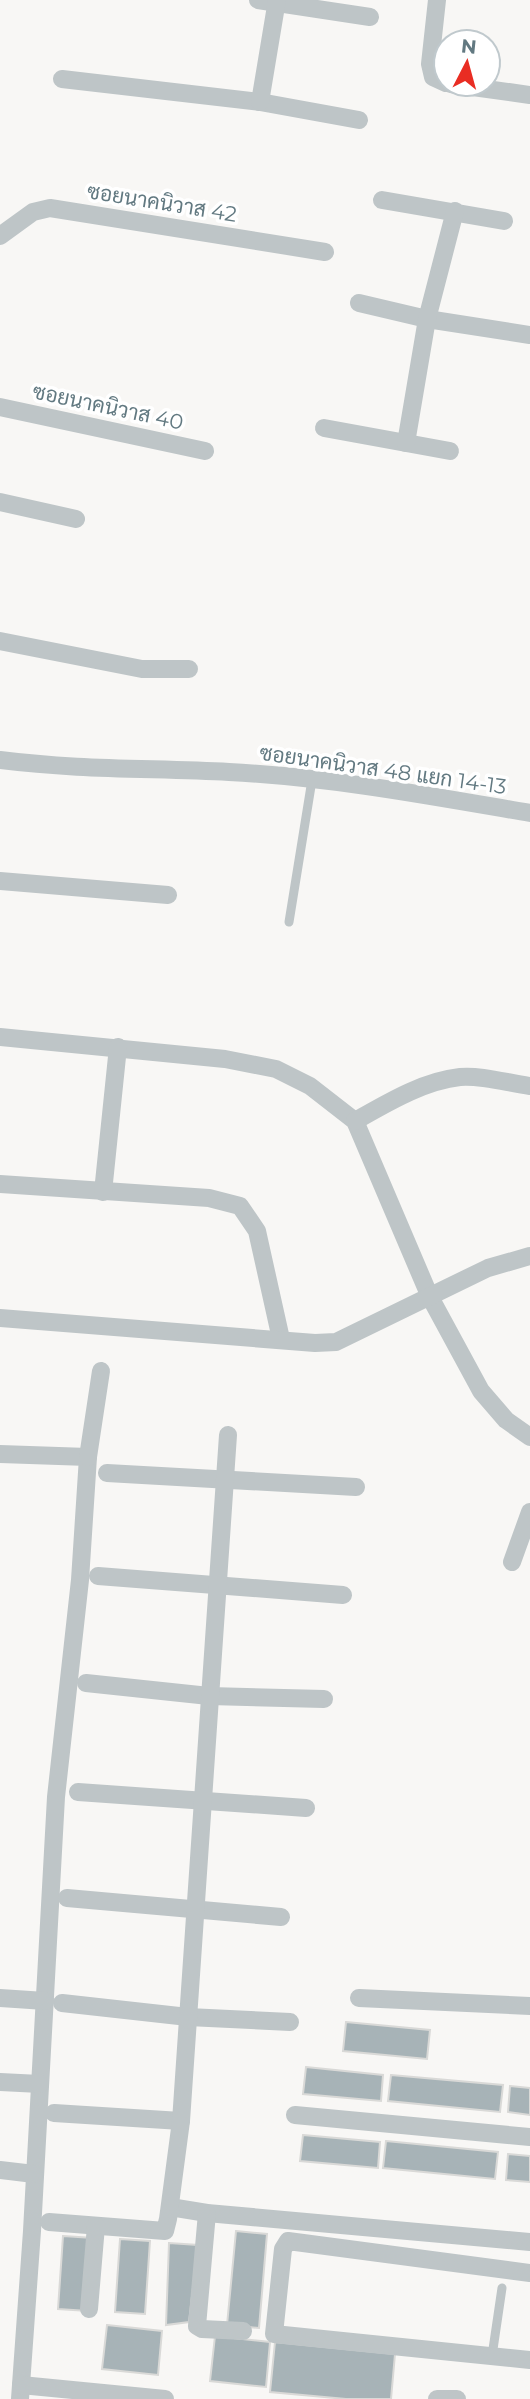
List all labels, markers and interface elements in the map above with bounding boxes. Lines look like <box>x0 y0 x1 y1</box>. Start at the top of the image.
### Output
north arrow <box>432 28 502 98</box>
text: N <box>460 34 478 59</box>
street label: ซอยนาคนิวาส 42 <box>85 178 239 227</box>
street label: ซอยนาคนิวาส 40 <box>31 378 186 435</box>
street label: ซอยนาคนิวาส 48 แยก 14-13 <box>258 740 508 799</box>

